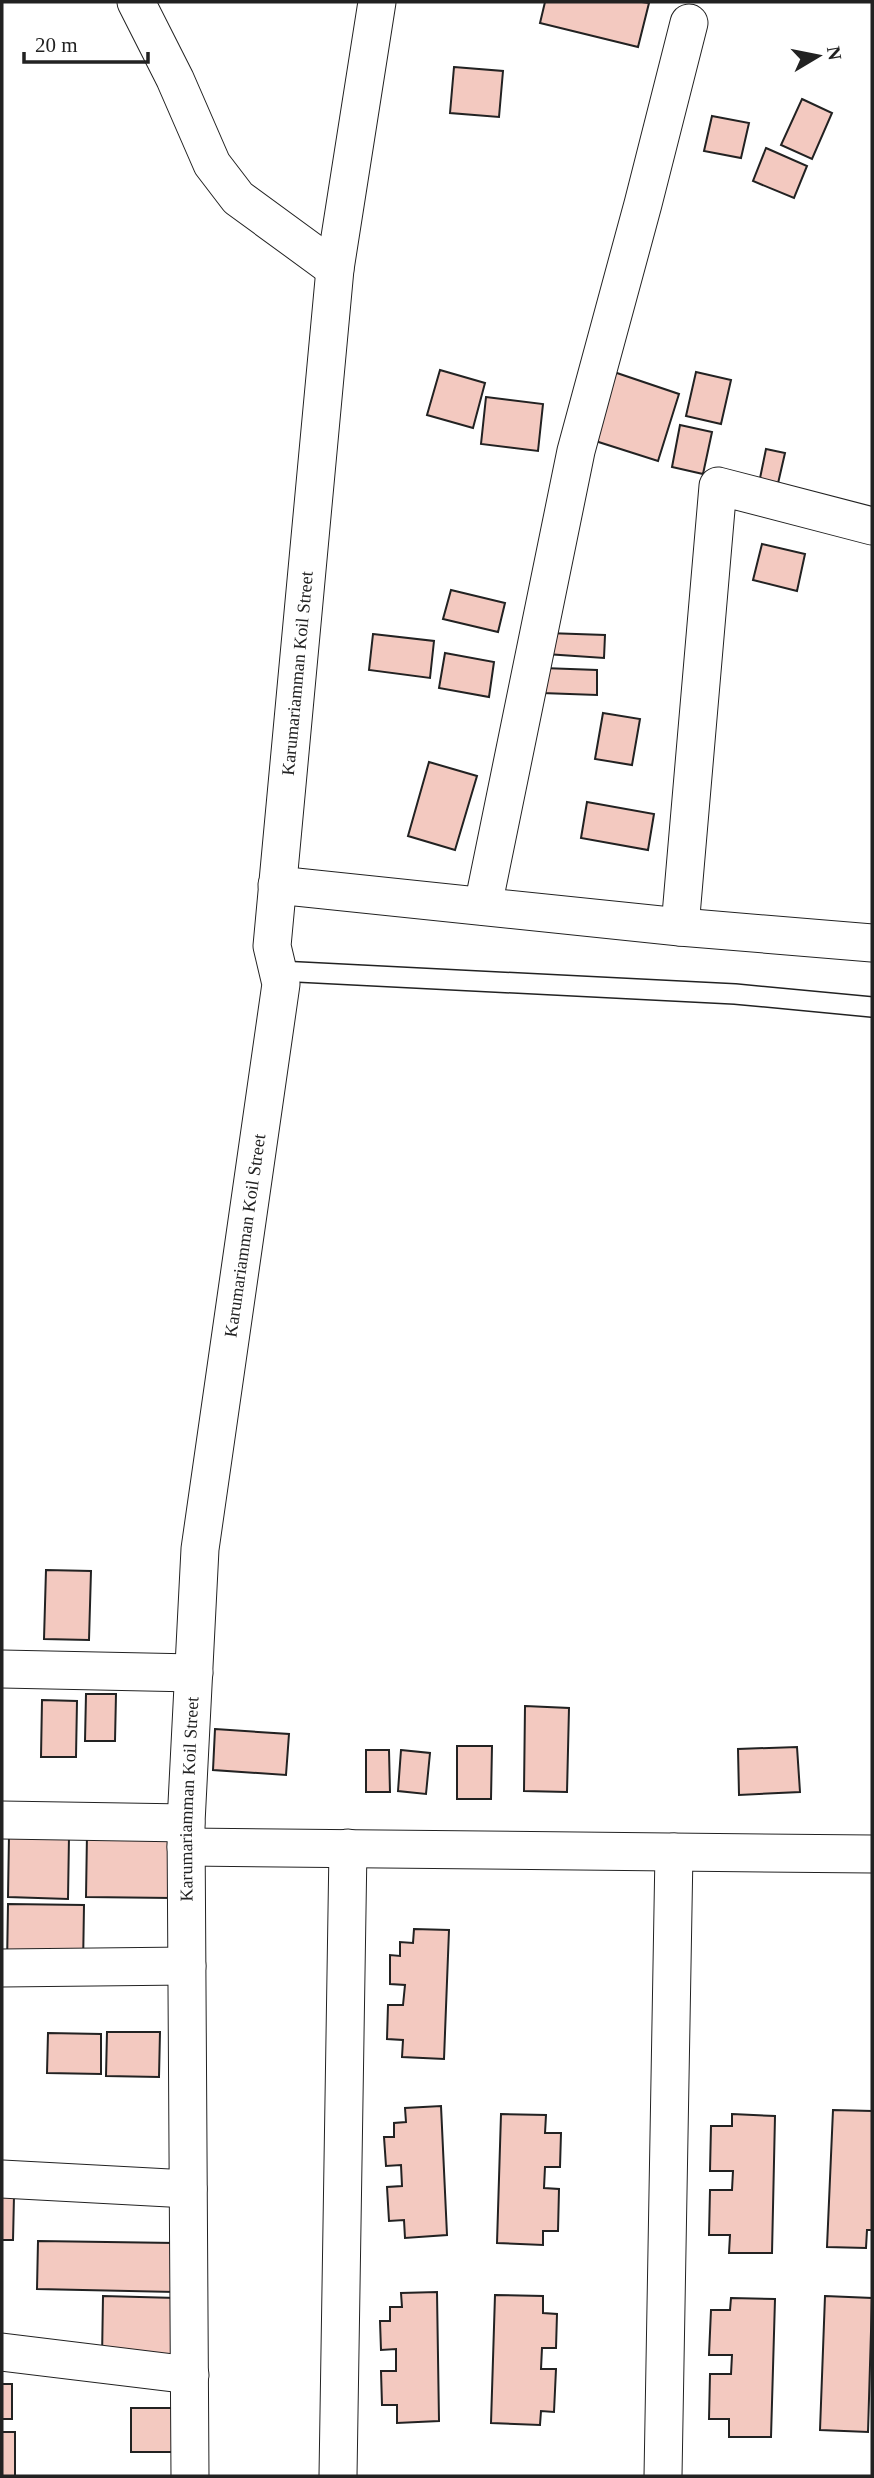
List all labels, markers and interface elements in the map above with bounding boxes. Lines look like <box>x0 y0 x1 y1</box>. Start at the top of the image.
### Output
scale bar <box>24 21 149 65</box>
north arrow <box>783 21 853 91</box>
text: 20 m <box>35 33 78 57</box>
text: N <box>823 45 846 62</box>
street label: Karumariamman Koil Street <box>278 570 317 776</box>
street label: Karumariamman Koil Street <box>220 1133 269 1339</box>
street label: Karumariamman Koil Street <box>176 1696 202 1902</box>

